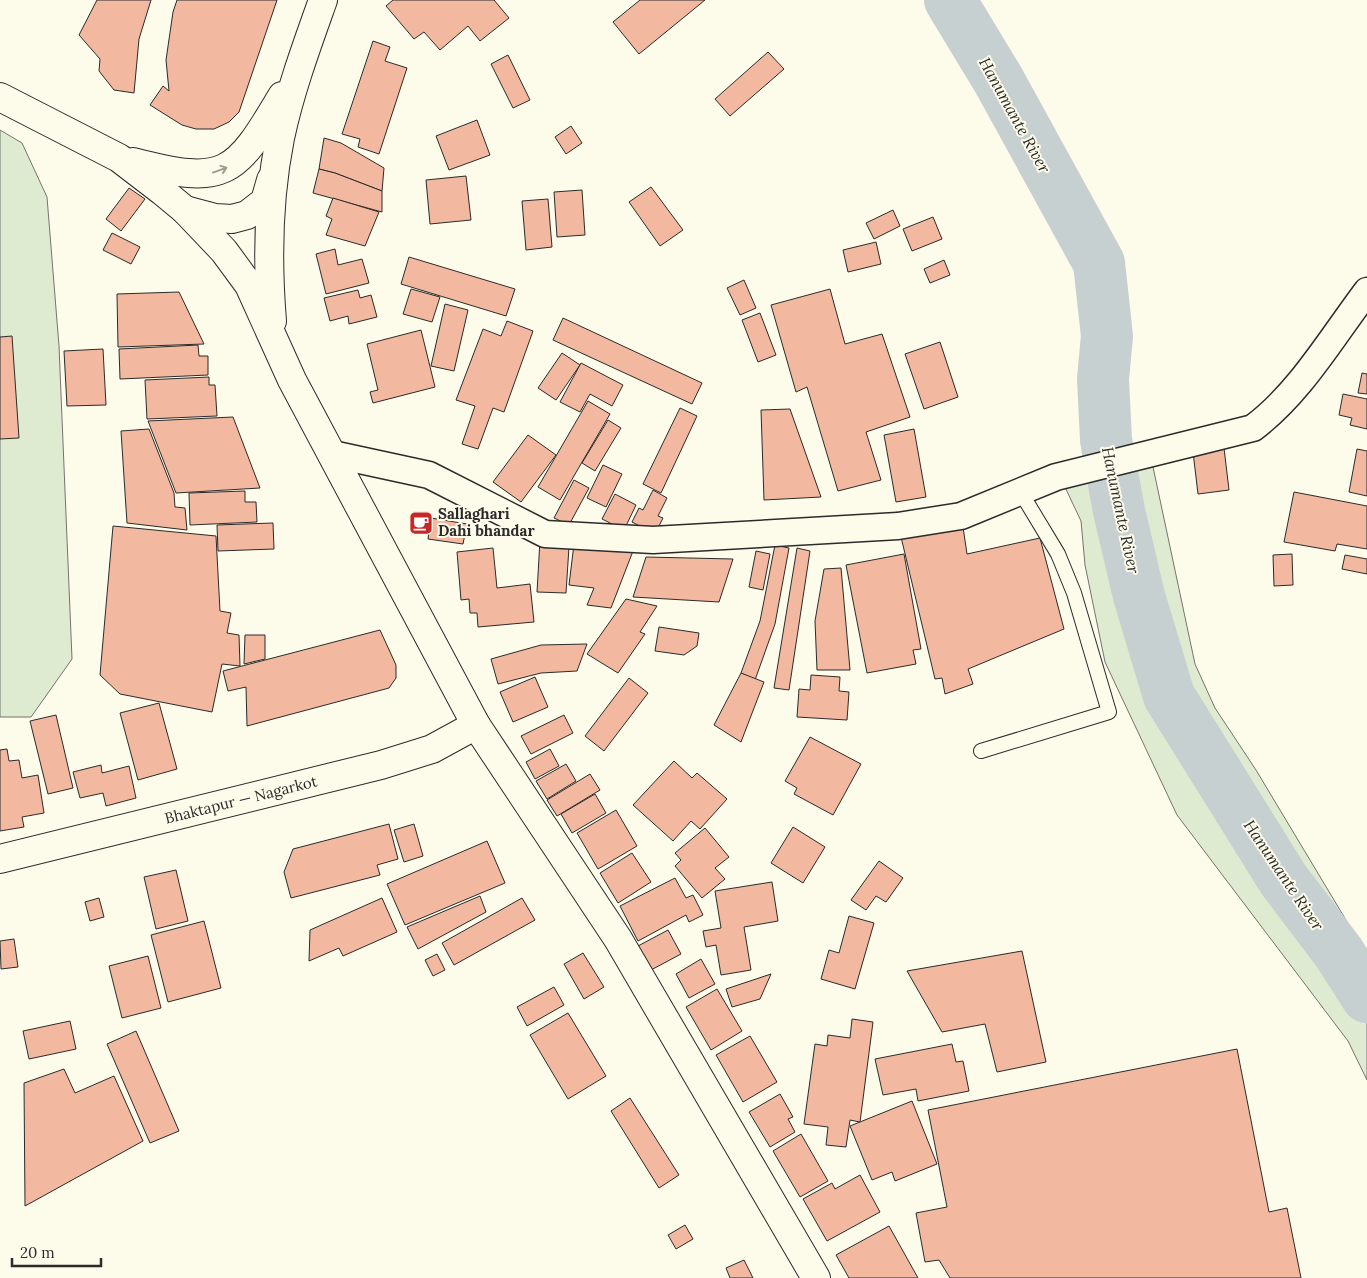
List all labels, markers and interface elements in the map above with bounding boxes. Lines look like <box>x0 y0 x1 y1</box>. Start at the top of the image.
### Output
water label: Hanumante River <box>975 54 1055 177</box>
one-way arrow <box>211 165 227 174</box>
water label: Hanumante River <box>1098 445 1144 576</box>
place label: Sallaghari Dahi bhandar <box>438 504 535 540</box>
cafe icon: Sallaghari Dahi bhandar <box>408 510 434 536</box>
street label: Bhaktapur — Nagarkot <box>163 771 319 828</box>
water label: Hanumante River <box>1240 816 1329 935</box>
scale bar <box>12 1236 101 1268</box>
text: 20 m <box>20 1243 55 1262</box>

